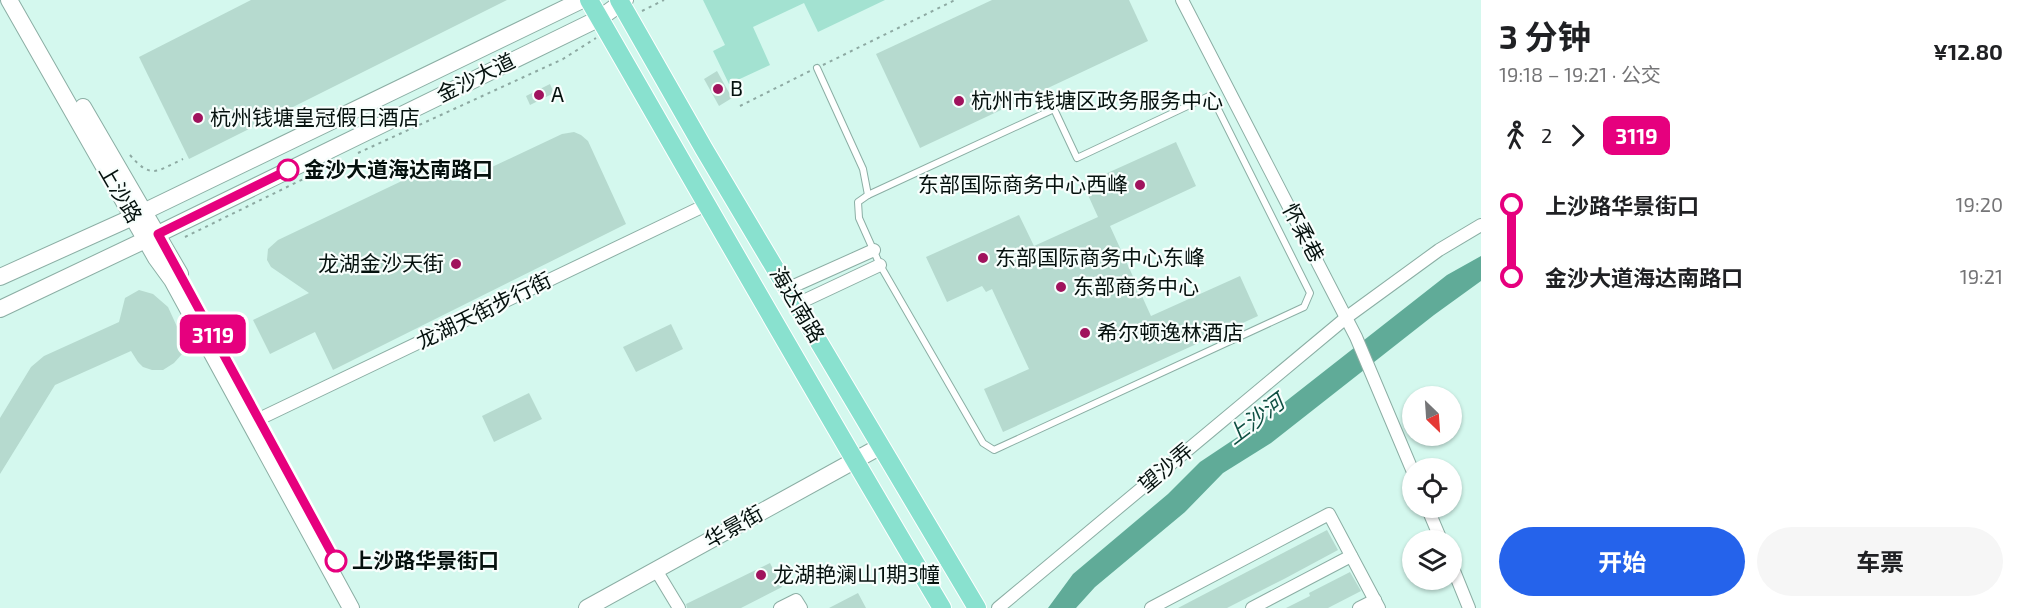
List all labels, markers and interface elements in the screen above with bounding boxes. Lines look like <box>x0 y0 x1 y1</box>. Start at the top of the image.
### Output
text: 3 分钟 <box>1499 16 1591 56</box>
text: ¥12.80 <box>1933 38 2003 64</box>
street label: 金沙大道 <box>432 47 519 106</box>
text: 19:18 – 19:21 · 公交 <box>1499 62 1661 86</box>
place label: B <box>730 75 743 100</box>
place label: A <box>551 81 564 106</box>
marker: B <box>711 82 725 96</box>
place label: 杭州市钱塘区政务服务中心 <box>971 87 1223 112</box>
marker: A <box>532 88 546 102</box>
marker: 杭州市钱塘区政务服务中心 <box>952 94 966 108</box>
place label: 杭州钱塘皇冠假日酒店 <box>210 104 420 129</box>
marker: 杭州钱塘皇冠假日酒店 <box>191 111 205 125</box>
icon: walk <box>1499 119 1532 152</box>
icon: forward <box>1561 119 1594 152</box>
text: 2 <box>1541 123 1552 147</box>
text: 3119 <box>1615 123 1658 148</box>
place label: 金沙大道海达南路口 <box>304 156 493 181</box>
marker: 金沙大道海达南路口 <box>277 159 299 181</box>
street label: 上沙路 <box>95 160 148 227</box>
place label: 东部国际商务中心西峰 <box>918 171 1128 196</box>
marker: 东部国际商务中心西峰 <box>1133 178 1147 192</box>
text: 上沙路华景街口 <box>1545 192 1699 218</box>
text: 19:20 <box>1956 192 2003 216</box>
street label: 怀柔巷 <box>1278 199 1330 266</box>
place label: 东部国际商务中心东峰 <box>995 244 1205 269</box>
place label: 龙湖金沙天街 <box>318 250 444 275</box>
marker: 东部国际商务中心东峰 <box>976 251 990 265</box>
marker: 龙湖金沙天街 <box>449 257 463 271</box>
street label: 海达南路 <box>766 262 831 347</box>
text: 金沙大道海达南路口 <box>1545 264 1743 290</box>
text: 19:21 <box>1960 264 2003 288</box>
street label: 龙湖天街步行街 <box>412 266 555 353</box>
place label: 东部商务中心 <box>1073 273 1199 298</box>
marker: 东部商务中心 <box>1054 280 1068 294</box>
line badge: 3119 <box>171 314 255 354</box>
place label: 希尔顿逸林酒店 <box>1097 319 1244 344</box>
text: 3119 <box>192 322 234 347</box>
marker: 希尔顿逸林酒店 <box>1078 326 1092 340</box>
water label: 上沙河 <box>1220 386 1292 448</box>
north arrow <box>1402 386 1462 446</box>
map controls <box>1402 386 1462 590</box>
street label: 望沙弄 <box>1133 437 1197 497</box>
button: locate <box>1402 458 1462 518</box>
street label: 华景街 <box>700 499 767 552</box>
button: 开始 <box>1499 527 1745 596</box>
button: 车票 <box>1757 527 2003 596</box>
button: layers <box>1402 530 1462 590</box>
place label: 上沙路华景街口 <box>352 547 499 572</box>
marker: 上沙路华景街口 <box>325 550 347 572</box>
place label: 龙湖艳澜山1期3幢 <box>773 561 940 586</box>
marker: 龙湖艳澜山1期3幢 <box>754 568 768 582</box>

